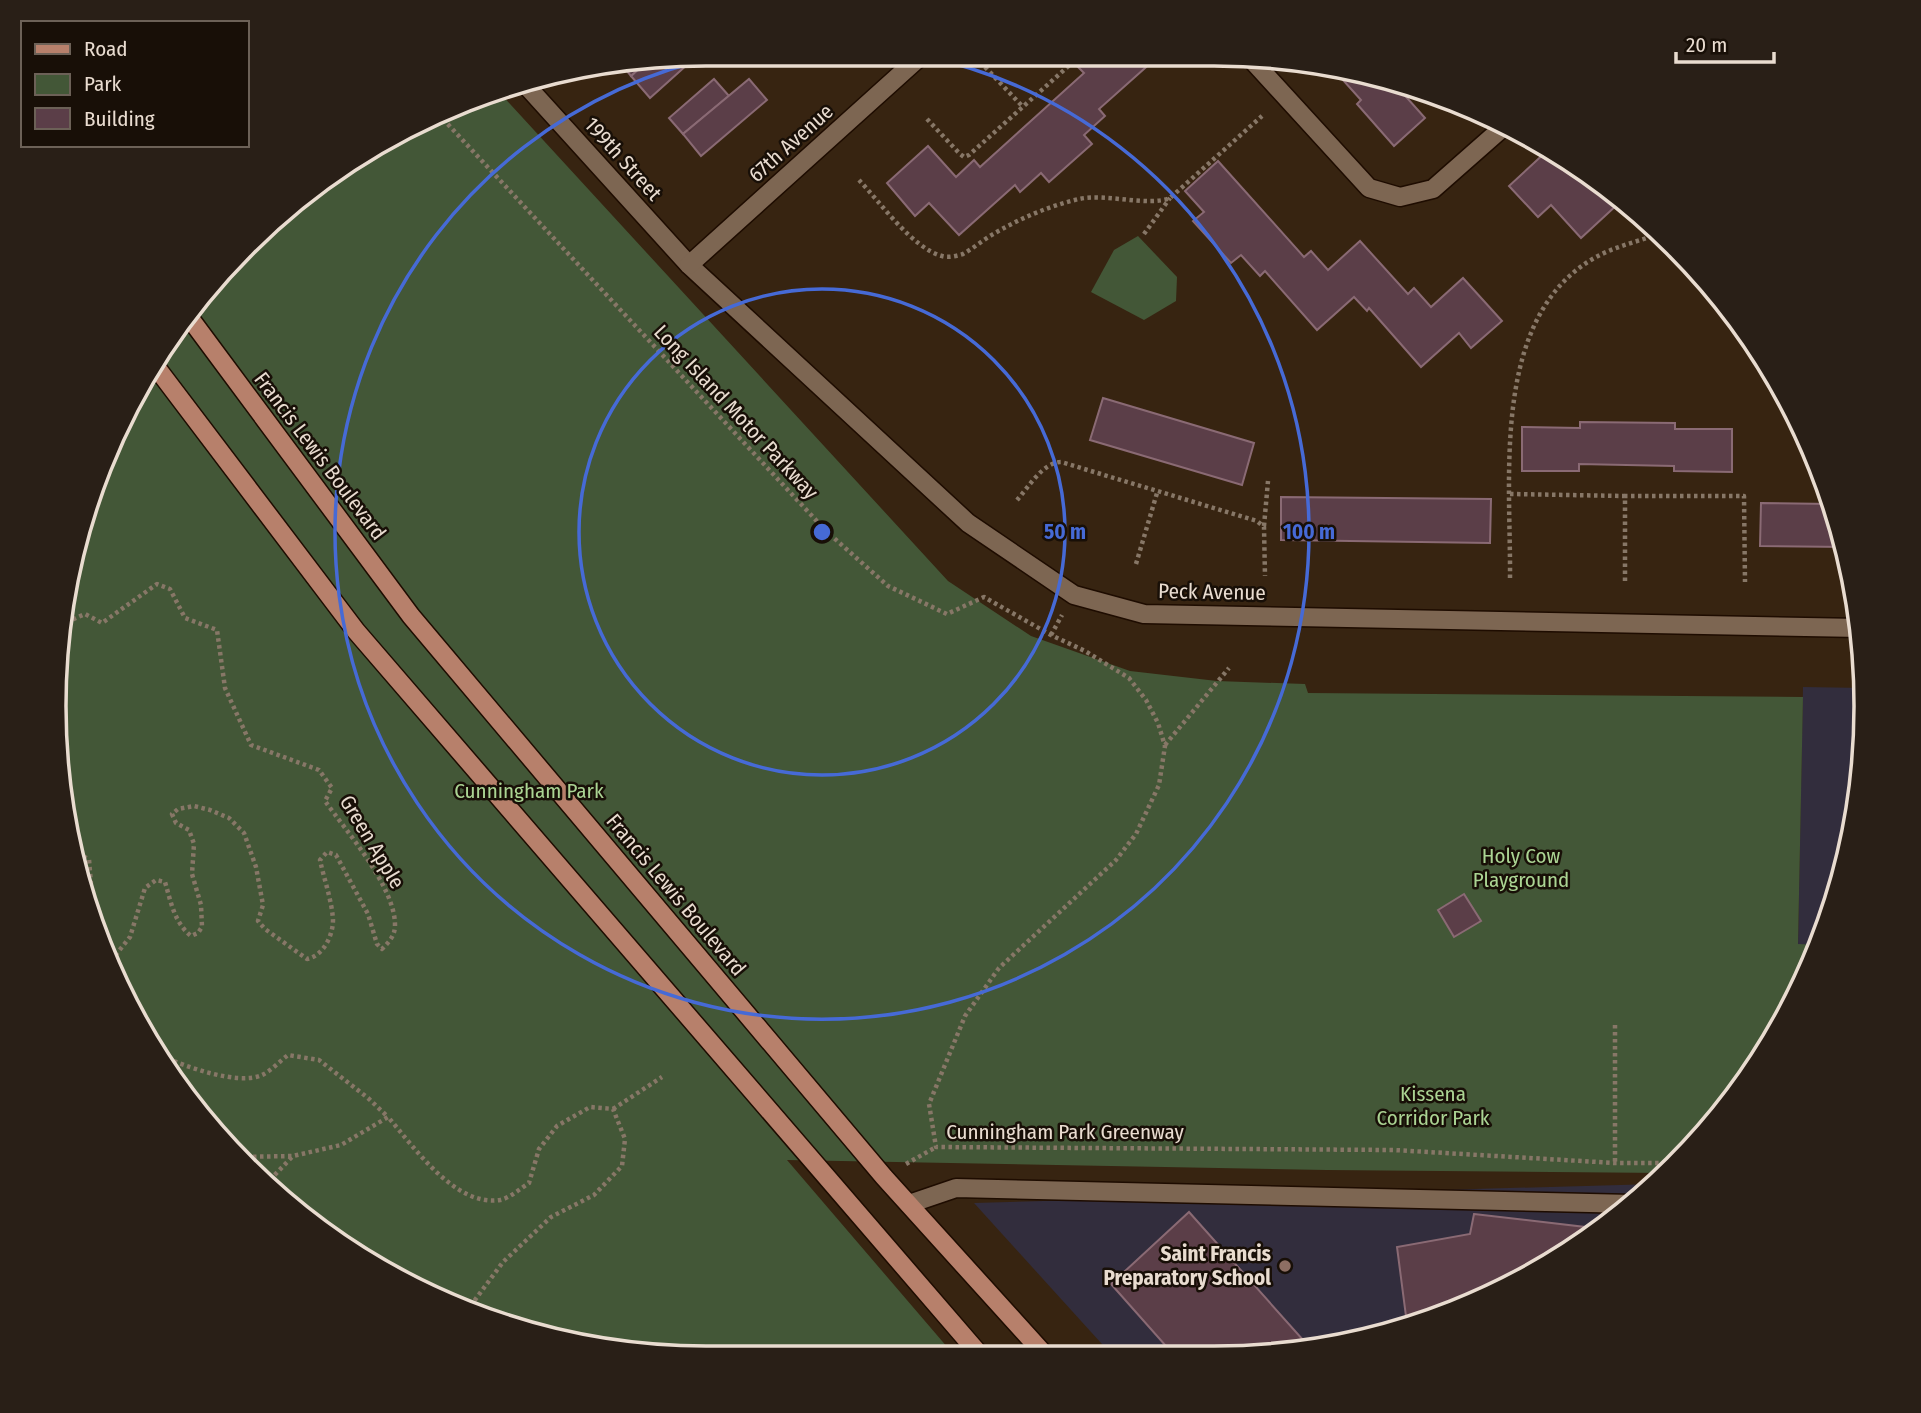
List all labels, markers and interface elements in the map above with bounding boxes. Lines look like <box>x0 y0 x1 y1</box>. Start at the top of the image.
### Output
legend <box>21 21 248 147</box>
scale bar <box>1676 21 1774 65</box>
text: 20 m <box>1686 32 1727 58</box>
text: Road <box>84 36 128 62</box>
text: Park <box>84 71 122 97</box>
street label: 67th Avenue <box>743 98 839 188</box>
text: Building <box>84 106 155 132</box>
street label: 199th Street <box>579 112 667 206</box>
street label: Long Island Motor Parkway <box>648 319 824 505</box>
street label: Francis Lewis Boulevard <box>248 367 392 545</box>
text: 50 m <box>1044 519 1086 545</box>
text: 100 m <box>1283 519 1335 545</box>
centre of rings <box>810 520 834 544</box>
street label: Peck Avenue <box>1158 578 1266 606</box>
park label: Cunningham Park <box>454 778 604 804</box>
street label: Green Apple <box>334 790 410 894</box>
street label: Francis Lewis Boulevard <box>601 809 751 981</box>
park label: Holy Cow Playground <box>1473 843 1569 893</box>
park label: Kissena Corridor Park <box>1376 1081 1490 1131</box>
street label: Cunningham Park Greenway <box>946 1119 1184 1145</box>
place label: Saint Francis Preparatory School <box>1104 1241 1271 1291</box>
marker: Saint Francis Preparatory School <box>1277 1258 1293 1274</box>

